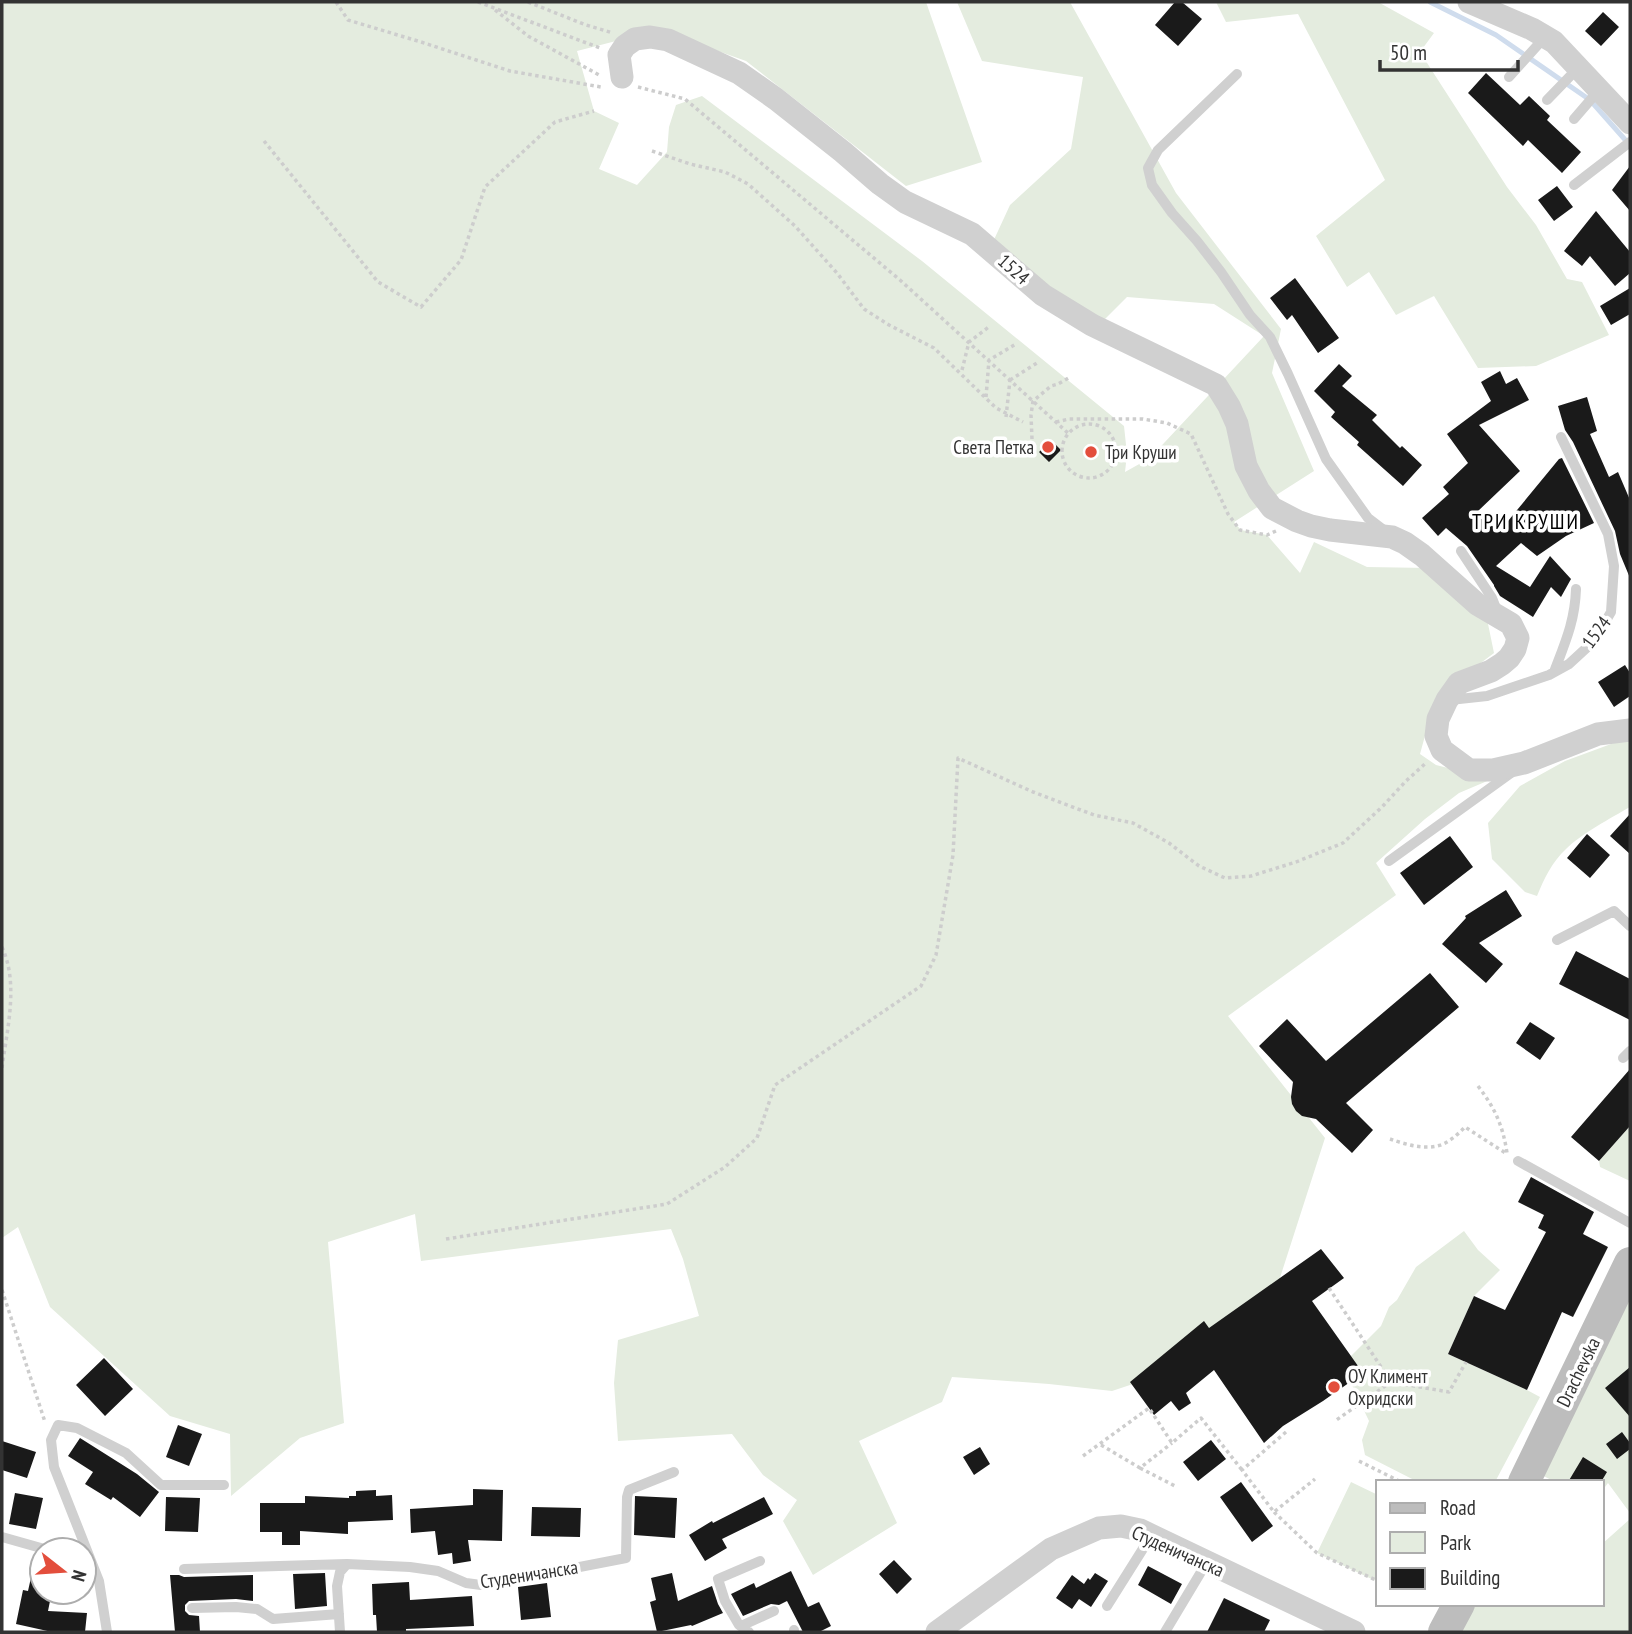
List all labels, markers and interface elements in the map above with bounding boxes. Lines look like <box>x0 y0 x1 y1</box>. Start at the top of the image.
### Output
scale bar <box>1380 28 1518 72</box>
text: 50 m <box>1390 39 1427 66</box>
street label: 1524 <box>993 249 1035 290</box>
place label: Света Петка <box>953 435 1034 459</box>
marker: Света Петка <box>1040 439 1056 455</box>
place label: Три Круши <box>1105 440 1177 464</box>
marker: Три Круши <box>1083 444 1099 460</box>
district label: ТРИ КРУШИ <box>1472 508 1580 535</box>
street label: 1524 <box>1576 611 1616 653</box>
street label: Drachevska <box>1551 1333 1605 1411</box>
place label: ОУ Климент Охридски <box>1348 1364 1428 1410</box>
marker: ОУ Климент Охридски <box>1326 1379 1342 1395</box>
legend <box>1376 1480 1604 1606</box>
text: Road <box>1440 1494 1476 1521</box>
street label: Студеничанска <box>1128 1520 1228 1582</box>
text: Park <box>1440 1529 1471 1556</box>
north arrow <box>28 1536 98 1606</box>
street label: Студеничанска <box>478 1554 580 1594</box>
text: Building <box>1440 1564 1500 1591</box>
text: N <box>66 1568 92 1584</box>

